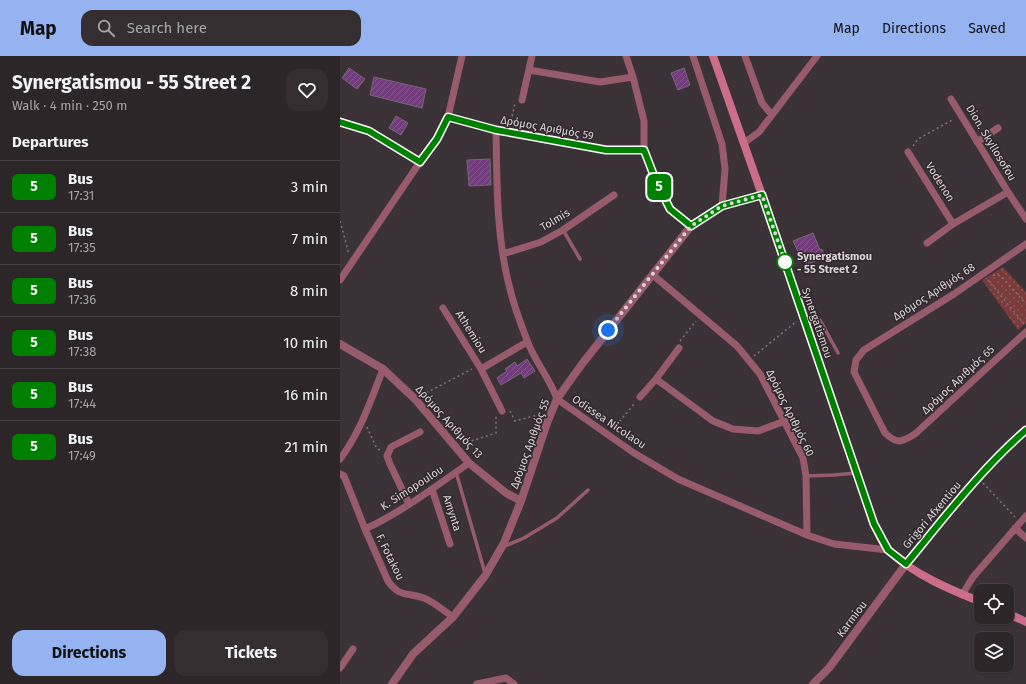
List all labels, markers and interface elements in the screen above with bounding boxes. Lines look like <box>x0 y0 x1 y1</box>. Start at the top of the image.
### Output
search box <box>81 10 361 46</box>
text: Map <box>20 17 57 40</box>
icon: search <box>95 17 117 39</box>
text: Search here <box>127 19 207 37</box>
text: Map <box>833 20 860 37</box>
text: Directions <box>882 20 946 37</box>
text: Saved <box>968 20 1006 37</box>
button: heart <box>286 69 328 111</box>
text: Synergatismou - 55 Street 2 <box>12 71 251 94</box>
text: Walk · 4 min · 250 m <box>12 98 127 113</box>
street label: Dion. Skyllosofou <box>963 103 1019 183</box>
street label: Δρόμος Αριθμός 59 <box>499 113 595 143</box>
text: Departures <box>12 133 89 151</box>
street label: Vodenon <box>923 160 957 204</box>
text: Bus <box>68 170 93 188</box>
line badge: 5 <box>646 174 672 200</box>
text: 5 <box>30 178 38 195</box>
text: 3 min <box>291 178 328 196</box>
text: 5 <box>655 178 663 195</box>
text: 17:31 <box>68 188 94 203</box>
street label: Tolmis <box>538 206 572 234</box>
text: Bus <box>68 222 93 240</box>
text: 5 <box>30 230 38 247</box>
text: 7 min <box>291 230 328 248</box>
text: 17:35 <box>68 240 96 255</box>
place label: Synergatismou - 55 Street 2 <box>797 250 872 276</box>
marker: Synergatismou - 55 Street 2 <box>776 253 794 271</box>
street label: Δρόμος Αριθμός 68 <box>891 261 977 323</box>
text: Bus <box>68 274 93 292</box>
text: 5 <box>30 282 38 299</box>
text: 8 min <box>290 282 328 300</box>
street label: Synergatismou <box>799 286 835 360</box>
text: 17:36 <box>68 292 96 307</box>
street label: Athemiou <box>453 308 489 356</box>
your location <box>598 320 618 340</box>
text: Bus <box>68 326 93 344</box>
text: 5 <box>30 334 38 351</box>
text: 10 min <box>283 334 328 352</box>
street label: Δρόμος Αριθμός 65 <box>919 343 997 417</box>
text: 17:38 <box>68 344 96 359</box>
street label: Δρόμος Αριθμός 60 <box>763 367 817 459</box>
text: Bus <box>68 378 93 396</box>
street label: Δρόμος Αριθμός 13 <box>413 383 485 461</box>
text: 5 <box>30 386 38 403</box>
text: 16 min <box>284 386 328 404</box>
street label: Odissea Nicolaou <box>570 392 648 452</box>
text: 17:44 <box>68 396 96 411</box>
street label: Δρόμος Αριθμός 55 <box>508 397 552 491</box>
text: Bus <box>68 430 93 448</box>
text: 5 <box>30 438 38 455</box>
text: 21 min <box>285 438 328 456</box>
text: 17:49 <box>68 448 96 463</box>
street label: K. Simopoulou <box>378 463 446 513</box>
street label: Grigori Afxentiou <box>900 479 964 551</box>
street label: Amynta <box>440 493 464 533</box>
street label: F. Fotakou <box>373 532 407 582</box>
map controls <box>974 584 1014 672</box>
button: locate <box>974 584 1014 624</box>
street label: Karmiou <box>834 598 870 640</box>
button: Directions <box>12 630 166 676</box>
button: Tickets <box>174 630 328 676</box>
button: layers <box>974 632 1014 672</box>

